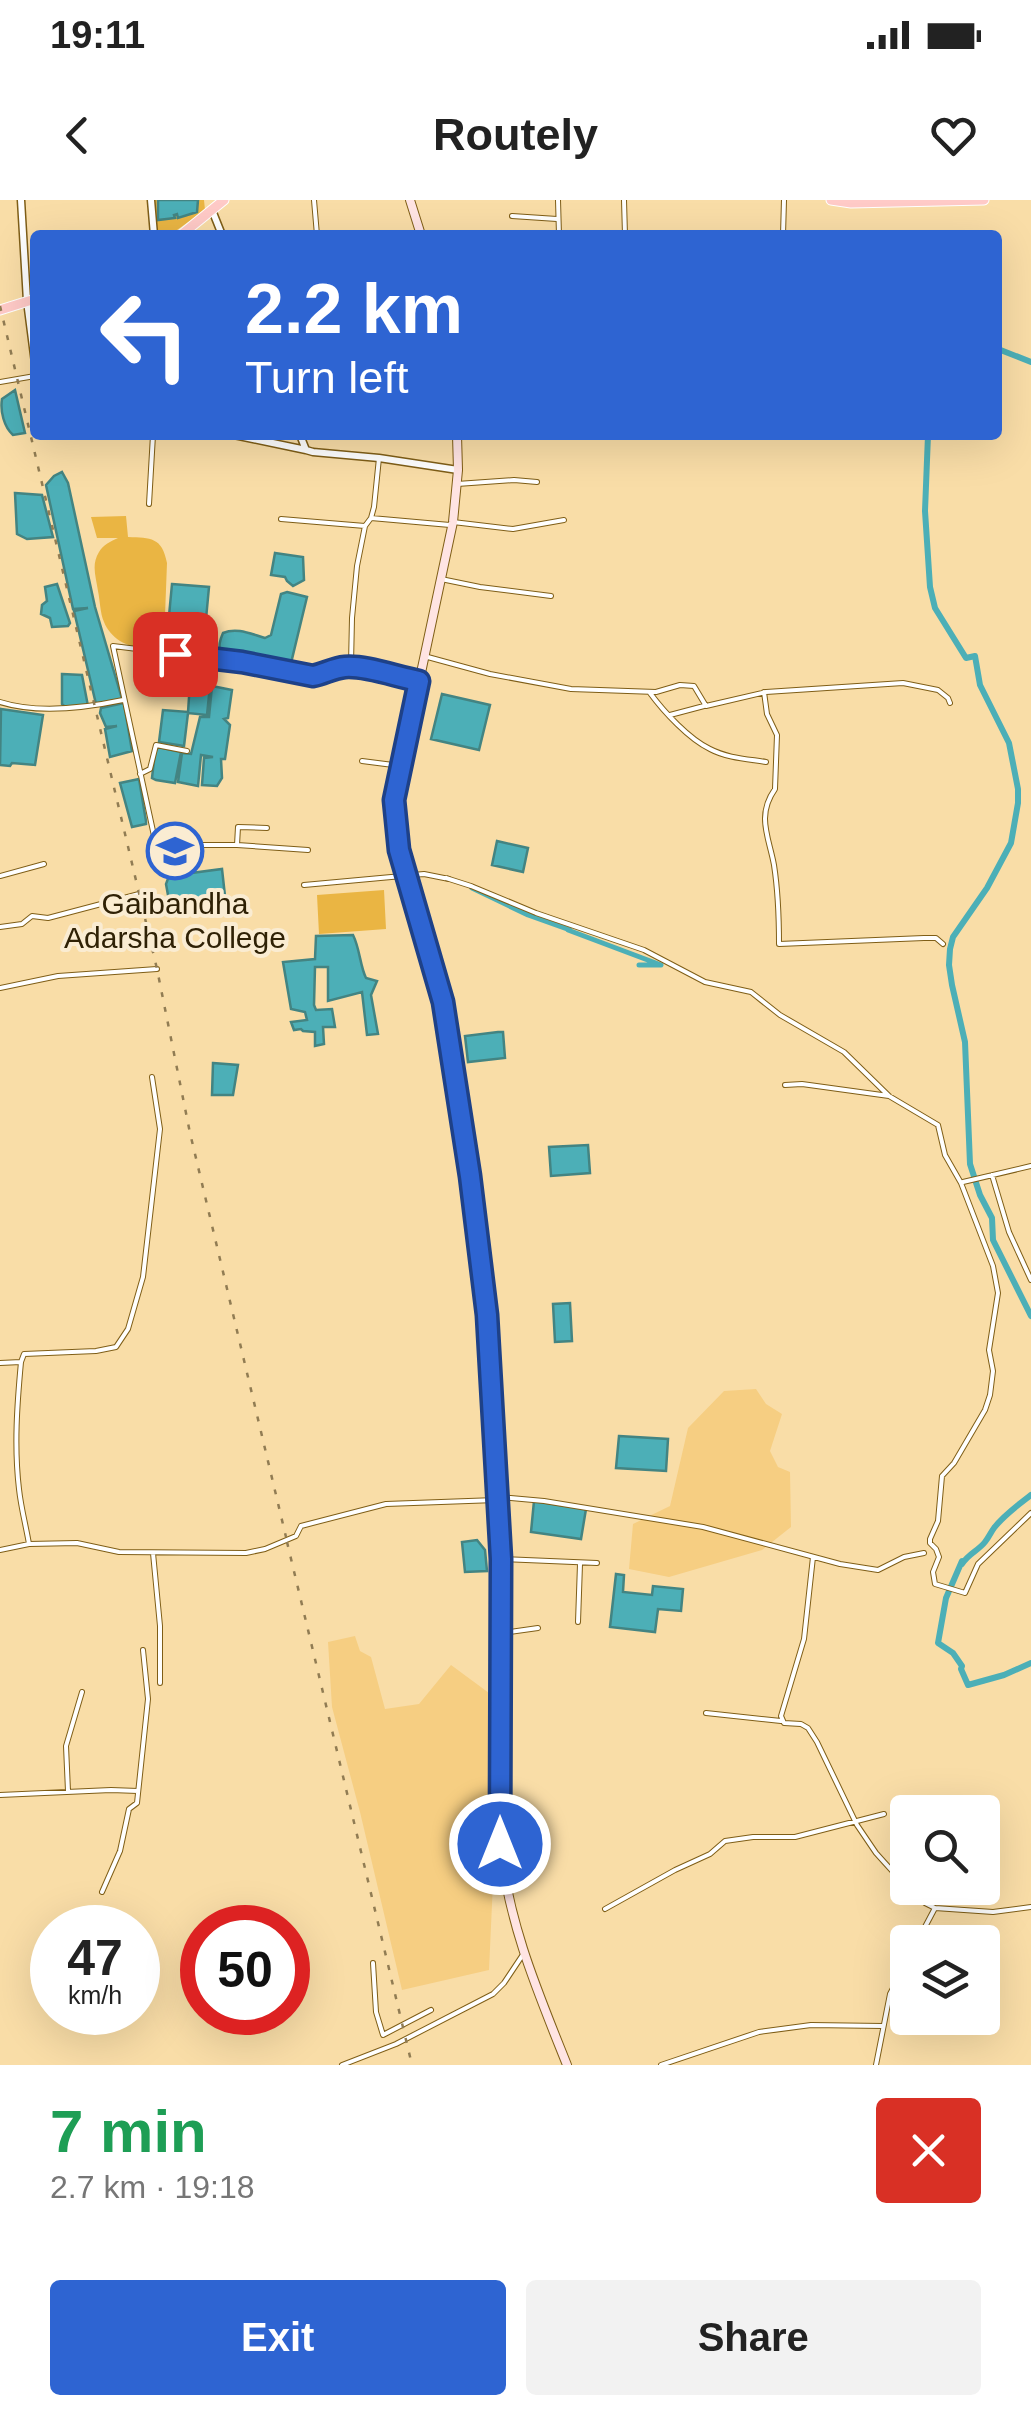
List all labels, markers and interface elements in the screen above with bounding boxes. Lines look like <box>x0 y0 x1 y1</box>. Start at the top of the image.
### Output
text: 19:11 <box>50 14 145 56</box>
icon: back <box>50 108 105 163</box>
icon: heart <box>926 108 981 163</box>
text: Routely <box>433 109 598 160</box>
icon: left <box>80 270 210 400</box>
text: 2.2 km <box>245 270 463 348</box>
text: Turn left <box>245 352 408 403</box>
pin <box>133 612 218 697</box>
icon: arrive <box>148 627 203 682</box>
school or university icon: Gaibandha Adarsha College <box>145 821 205 881</box>
place label: Gaibandha Adarsha College <box>64 887 286 954</box>
position arrow <box>448 1792 552 1896</box>
map controls <box>890 1795 1000 2035</box>
button: search <box>890 1795 1000 1905</box>
speed limit sign: 50 <box>180 1905 310 2035</box>
button: layers <box>890 1925 1000 2035</box>
text: 47 <box>67 1930 123 1986</box>
text: km/h <box>68 1981 122 2009</box>
text: 7 min <box>50 2098 207 2165</box>
button: close <box>876 2098 981 2203</box>
text: 2.7 km · 19:18 <box>50 2169 255 2205</box>
button: Exit <box>50 2280 506 2395</box>
button: Share <box>526 2280 981 2395</box>

